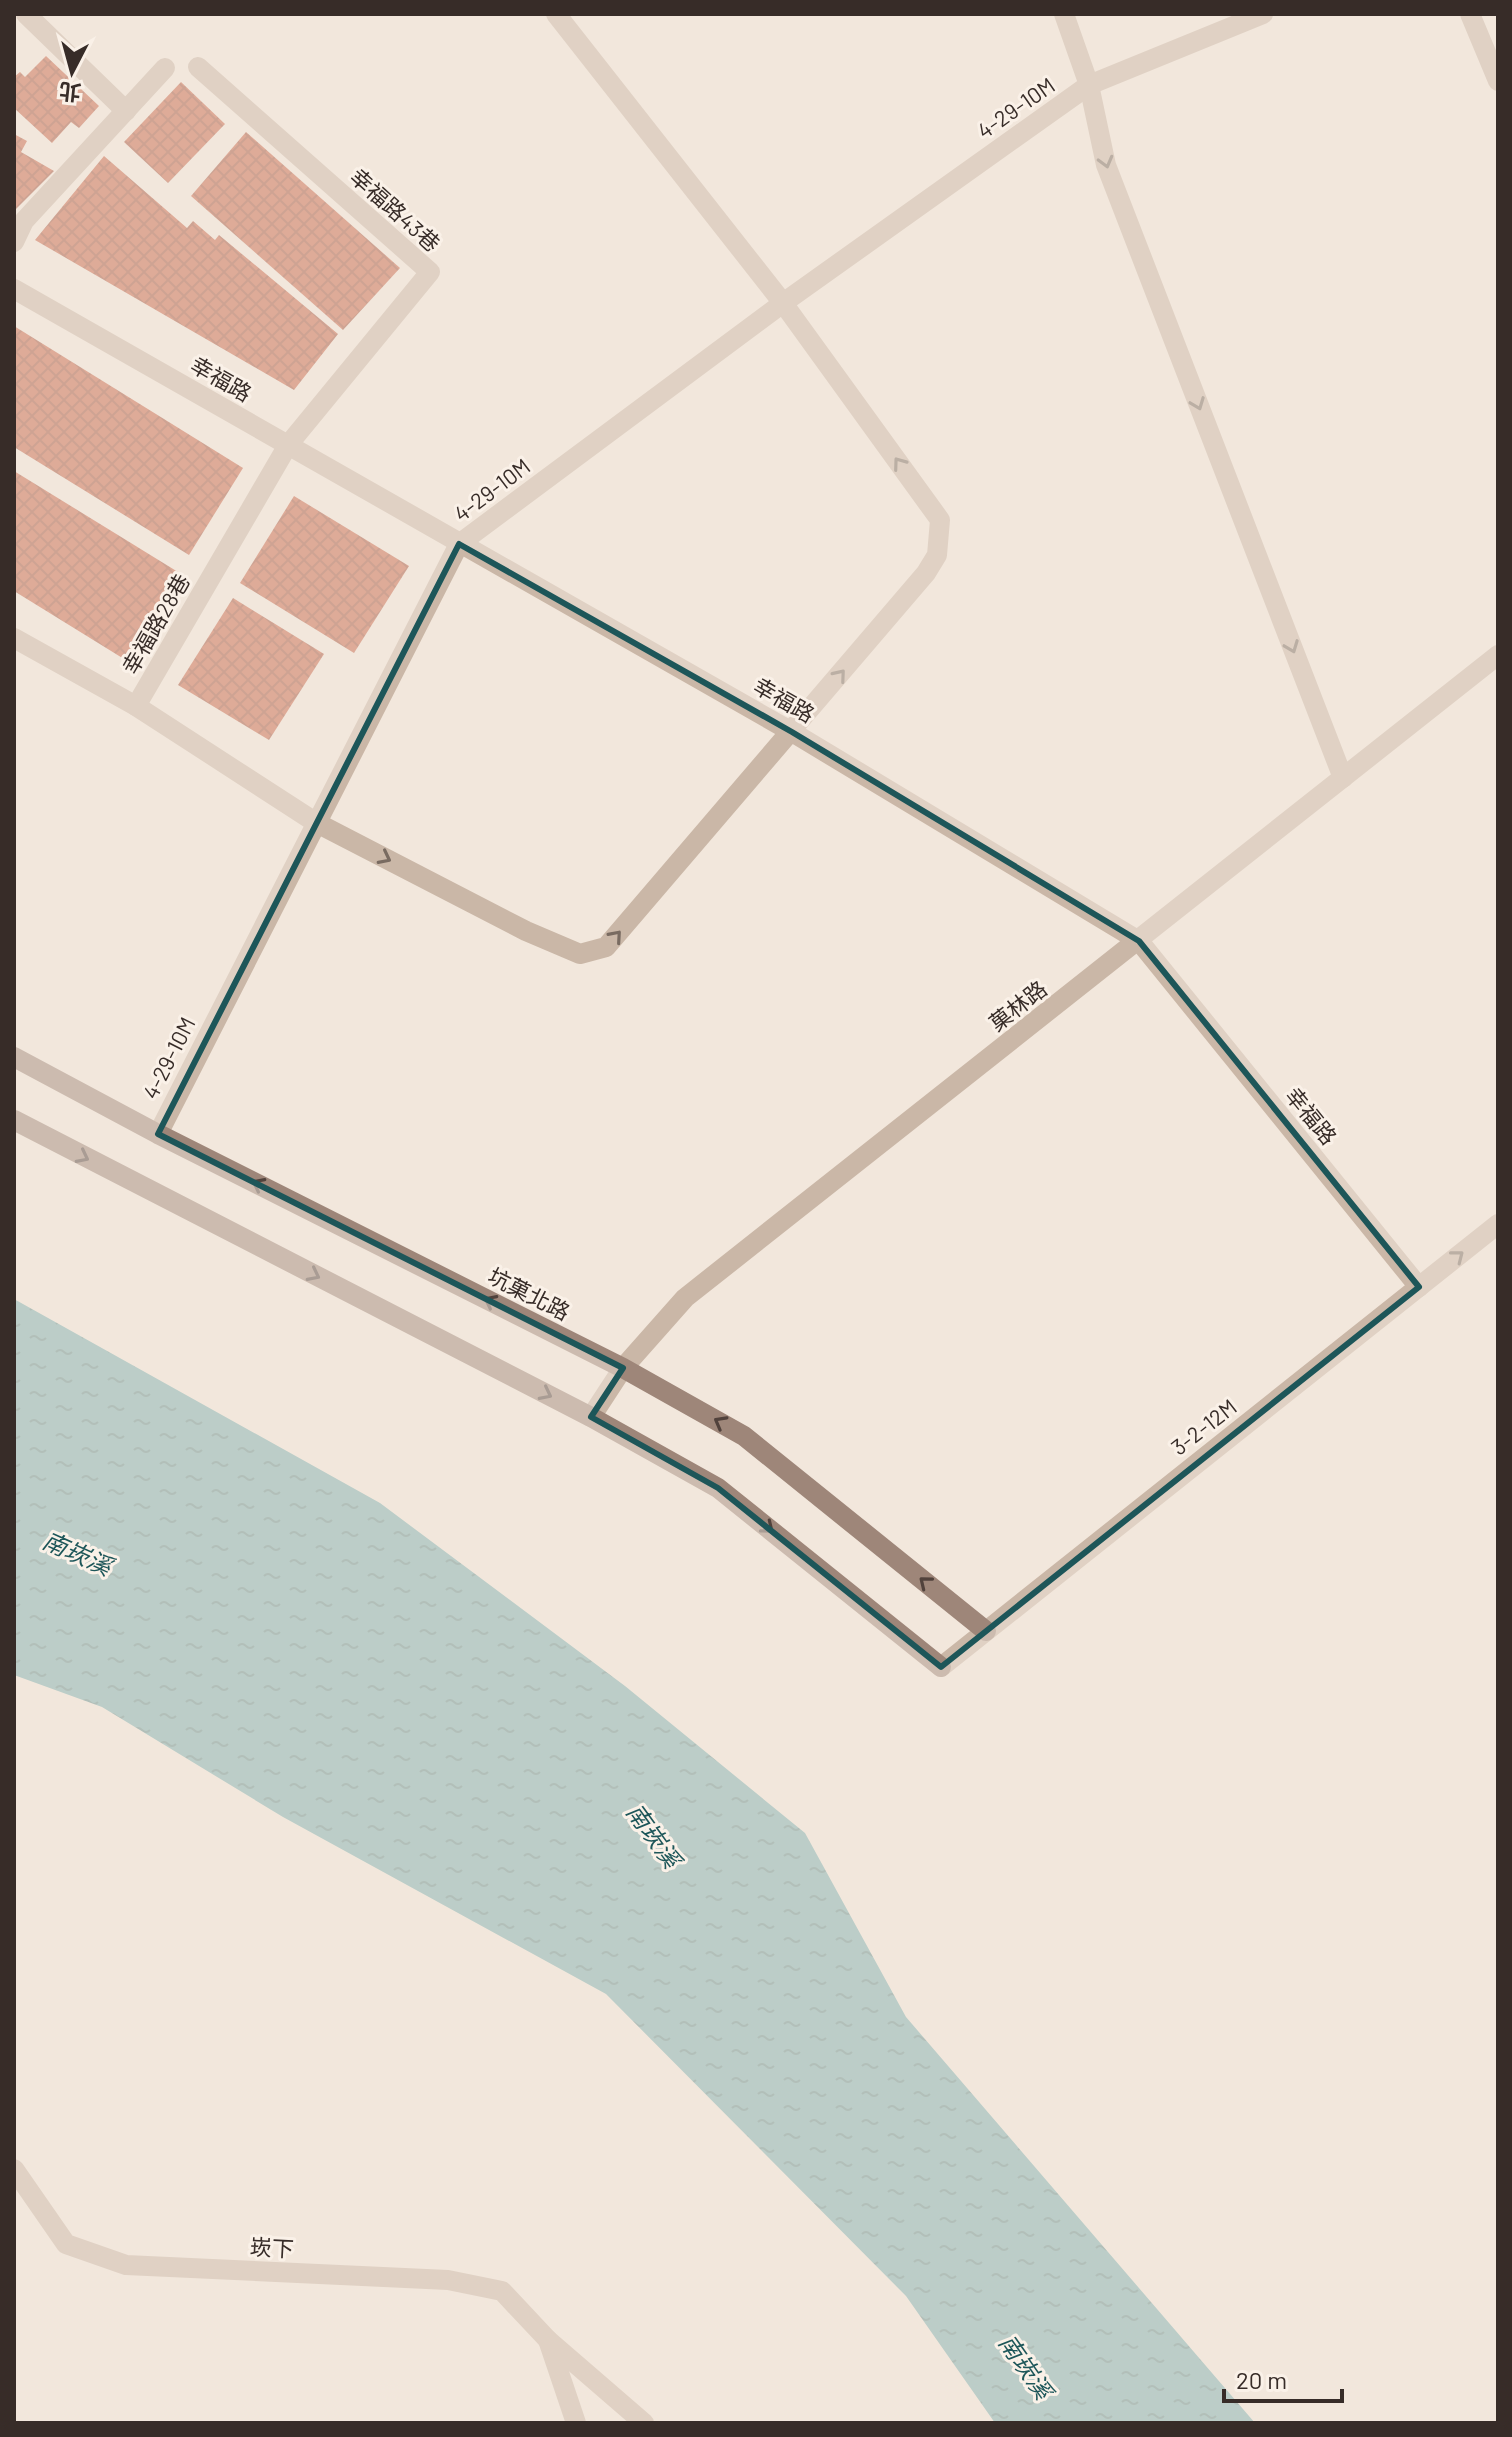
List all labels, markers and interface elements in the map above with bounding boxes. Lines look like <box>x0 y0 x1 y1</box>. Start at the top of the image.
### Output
north arrow <box>32 32 112 112</box>
street label: 4-29-10M <box>972 71 1059 143</box>
text: 北 <box>57 79 82 107</box>
one-way arrow <box>1096 154 1113 168</box>
street label: 幸福路43巷 <box>346 162 446 256</box>
street label: 幸福路 <box>186 350 257 406</box>
one-way arrow <box>1188 396 1205 410</box>
street label: 4-29-10M <box>448 452 535 526</box>
one-way arrow <box>894 457 909 472</box>
street label: 幸福路28巷 <box>116 569 194 678</box>
one-way arrow <box>1282 639 1299 653</box>
one-way arrow <box>830 670 845 685</box>
street label: 幸福路 <box>749 671 820 727</box>
one-way arrow <box>376 848 391 863</box>
one-way arrow <box>606 931 621 946</box>
street label: 菓林路 <box>983 975 1051 1036</box>
street label: 4-29-10M <box>136 1012 200 1103</box>
street label: 幸福路 <box>1281 1082 1343 1149</box>
one-way arrow <box>74 1147 89 1162</box>
one-way arrow <box>252 1178 267 1194</box>
one-way arrow <box>1449 1251 1464 1265</box>
street label: 坑菓北路 <box>484 1262 575 1325</box>
one-way arrow <box>306 1266 321 1281</box>
one-way arrow <box>484 1295 499 1311</box>
one-way arrow <box>537 1384 552 1399</box>
street label: 3-2-12M <box>1166 1393 1241 1460</box>
one-way arrow <box>714 1417 729 1432</box>
one-way arrow <box>758 1518 773 1533</box>
water label: 南崁溪 <box>39 1525 119 1582</box>
one-way arrow <box>920 1577 934 1592</box>
water label: 南崁溪 <box>621 1797 689 1875</box>
street label: 崁下 <box>249 2233 295 2261</box>
water label: 南崁溪 <box>994 2328 1060 2406</box>
scale bar <box>1224 2353 1342 2403</box>
text: 20 m <box>1236 2365 1287 2394</box>

